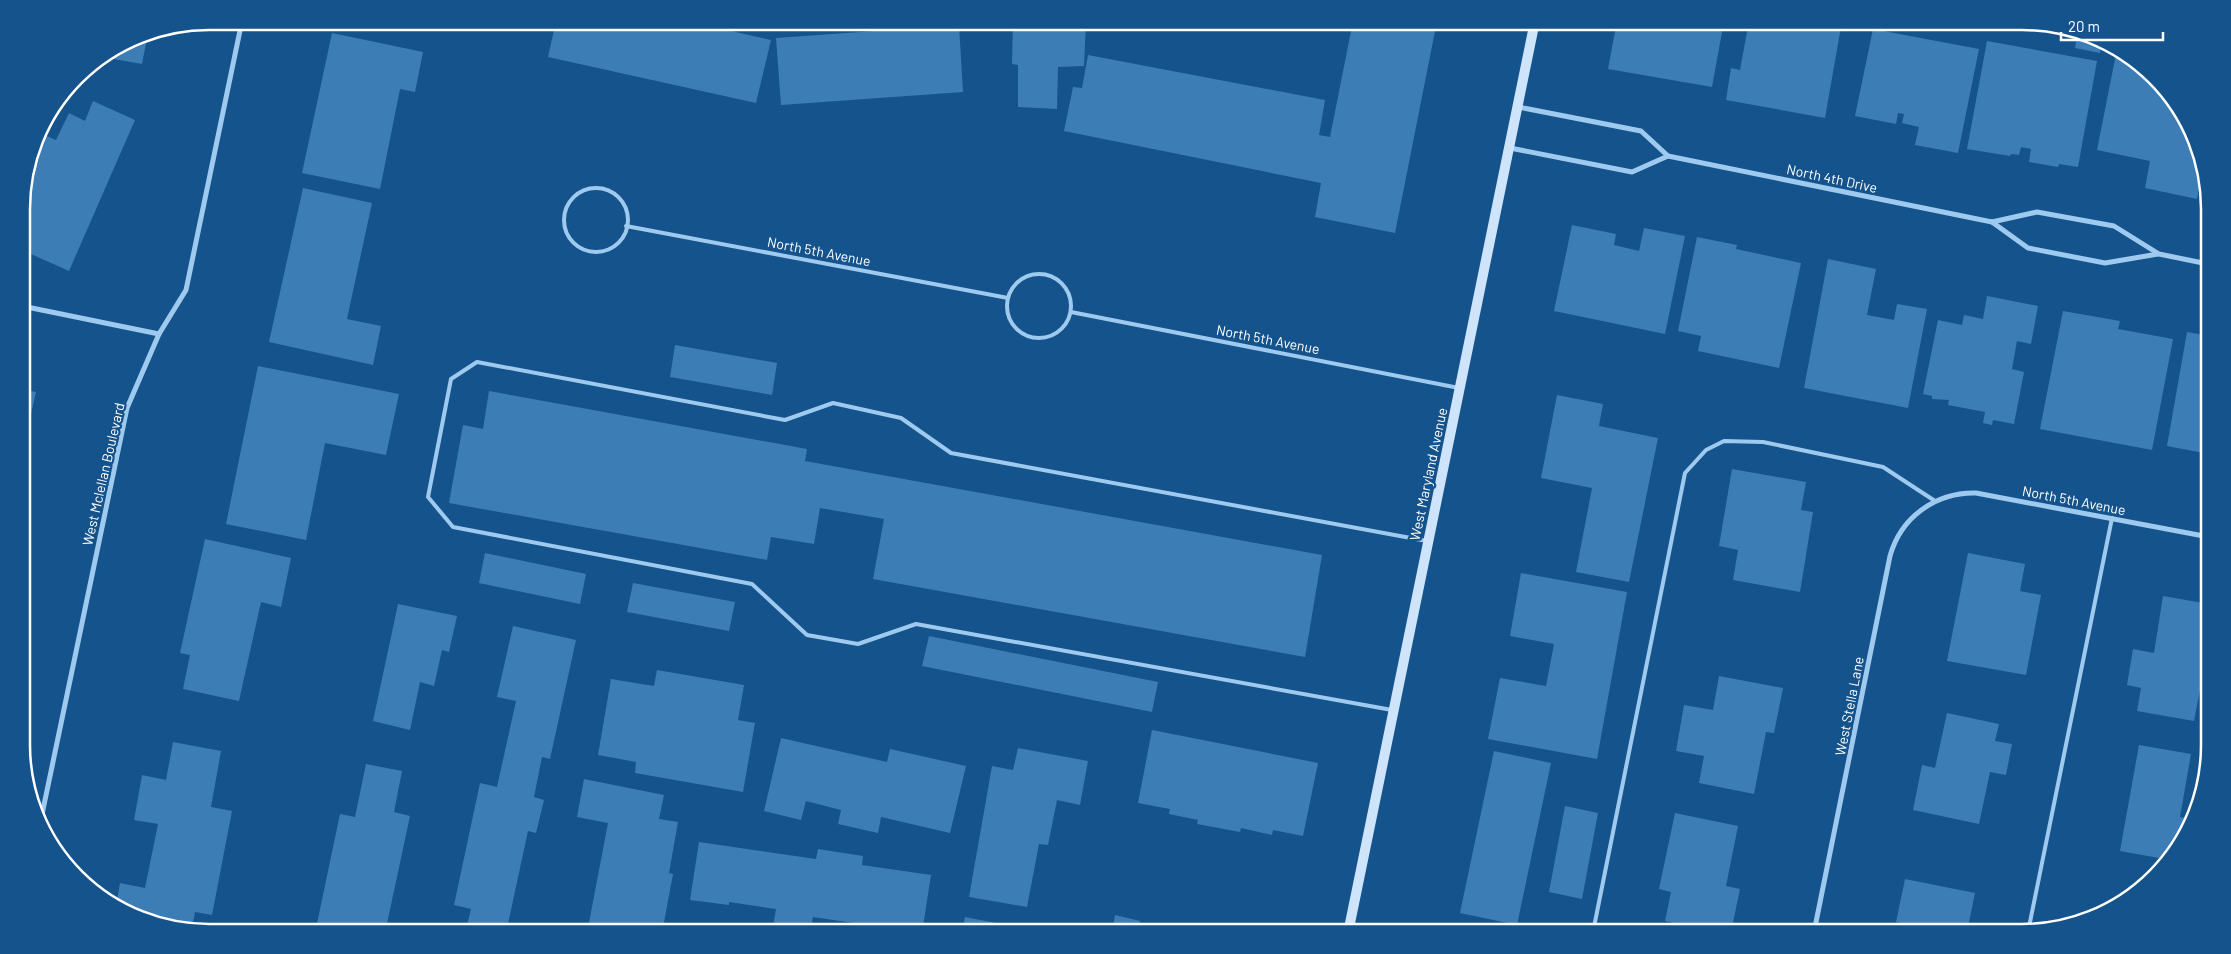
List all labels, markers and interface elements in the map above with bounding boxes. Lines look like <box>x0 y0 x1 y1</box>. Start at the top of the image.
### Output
scale bar <box>2061 10 2164 42</box>
text: 20 m <box>2068 17 2100 35</box>
street label: North 4th Drive <box>1785 160 1879 196</box>
street label: North 5th Avenue <box>766 233 872 269</box>
street label: North 5th Avenue <box>1215 321 1321 357</box>
street label: West Mclellan Boulevard <box>78 401 128 547</box>
street label: West Maryland Avenue <box>1406 406 1450 542</box>
street label: North 5th Avenue <box>2021 482 2127 518</box>
street label: West Stella Lane <box>1831 655 1867 757</box>

